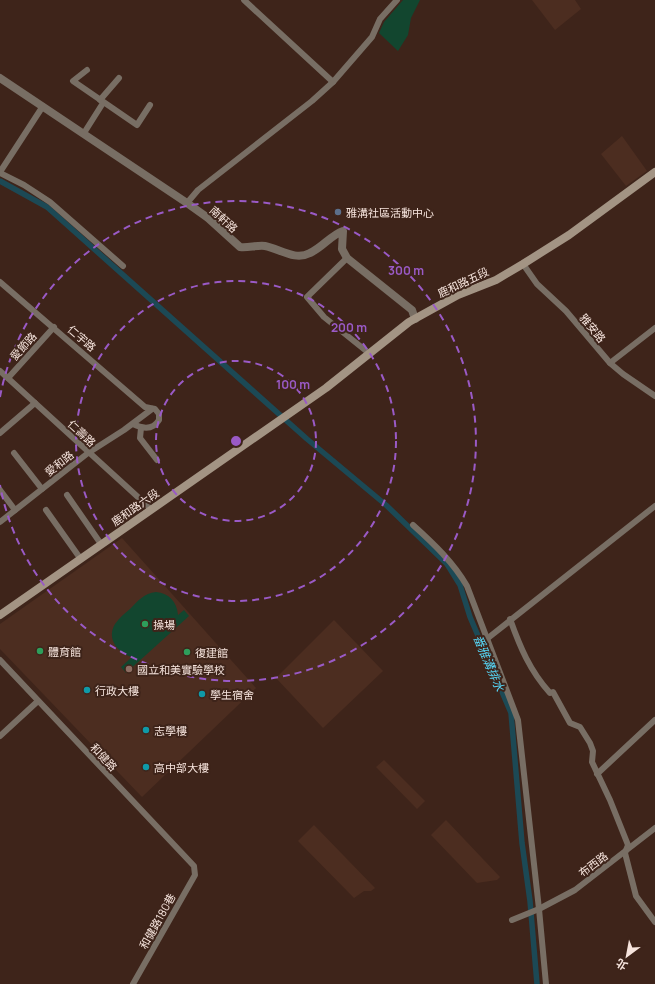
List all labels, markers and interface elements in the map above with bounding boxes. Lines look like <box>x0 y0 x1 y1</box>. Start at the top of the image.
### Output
street label: 南軒路 <box>207 202 241 236</box>
place label: 雅溝社區活動中心 <box>346 205 434 220</box>
marker: 雅溝社區活動中心 <box>333 207 343 217</box>
text: 300 m <box>388 262 424 279</box>
street label: 鹿和路五段 <box>435 264 491 300</box>
street label: 雅安路 <box>577 310 609 346</box>
text: 200 m <box>331 319 367 336</box>
street label: 仁宇路 <box>65 322 99 354</box>
street label: 愛節路 <box>6 329 40 363</box>
text: 100 m <box>276 376 310 393</box>
street label: 仁壽路 <box>65 416 99 450</box>
centre of rings <box>229 434 243 448</box>
street label: 愛和路 <box>41 447 77 479</box>
street label: 鹿和路六段 <box>108 485 162 529</box>
place label: 操場 <box>153 617 175 632</box>
marker: 操場 <box>140 619 150 629</box>
water label: 番雅溝排水 <box>469 632 509 695</box>
place label: 體育館 <box>48 644 81 659</box>
place label: 復建館 <box>195 645 228 660</box>
marker: 體育館 <box>35 646 45 656</box>
marker: 復建館 <box>182 647 192 657</box>
place label: 國立和美實驗學校 <box>137 662 225 677</box>
marker: 國立和美實驗學校 <box>124 664 134 674</box>
place label: 行政大樓 <box>95 683 139 698</box>
marker: 行政大樓 <box>82 685 92 695</box>
place label: 學生宿舍 <box>210 687 254 702</box>
marker: 學生宿舍 <box>197 689 207 699</box>
place label: 志學樓 <box>154 723 187 738</box>
marker: 志學樓 <box>141 725 151 735</box>
street label: 和健路 <box>87 740 121 774</box>
place label: 高中部大樓 <box>154 760 209 775</box>
marker: 高中部大樓 <box>141 762 151 772</box>
street label: 布西路 <box>575 848 611 880</box>
street label: 和健路180巷 <box>136 891 178 951</box>
north arrow <box>607 936 647 976</box>
text: 北 <box>613 956 630 974</box>

